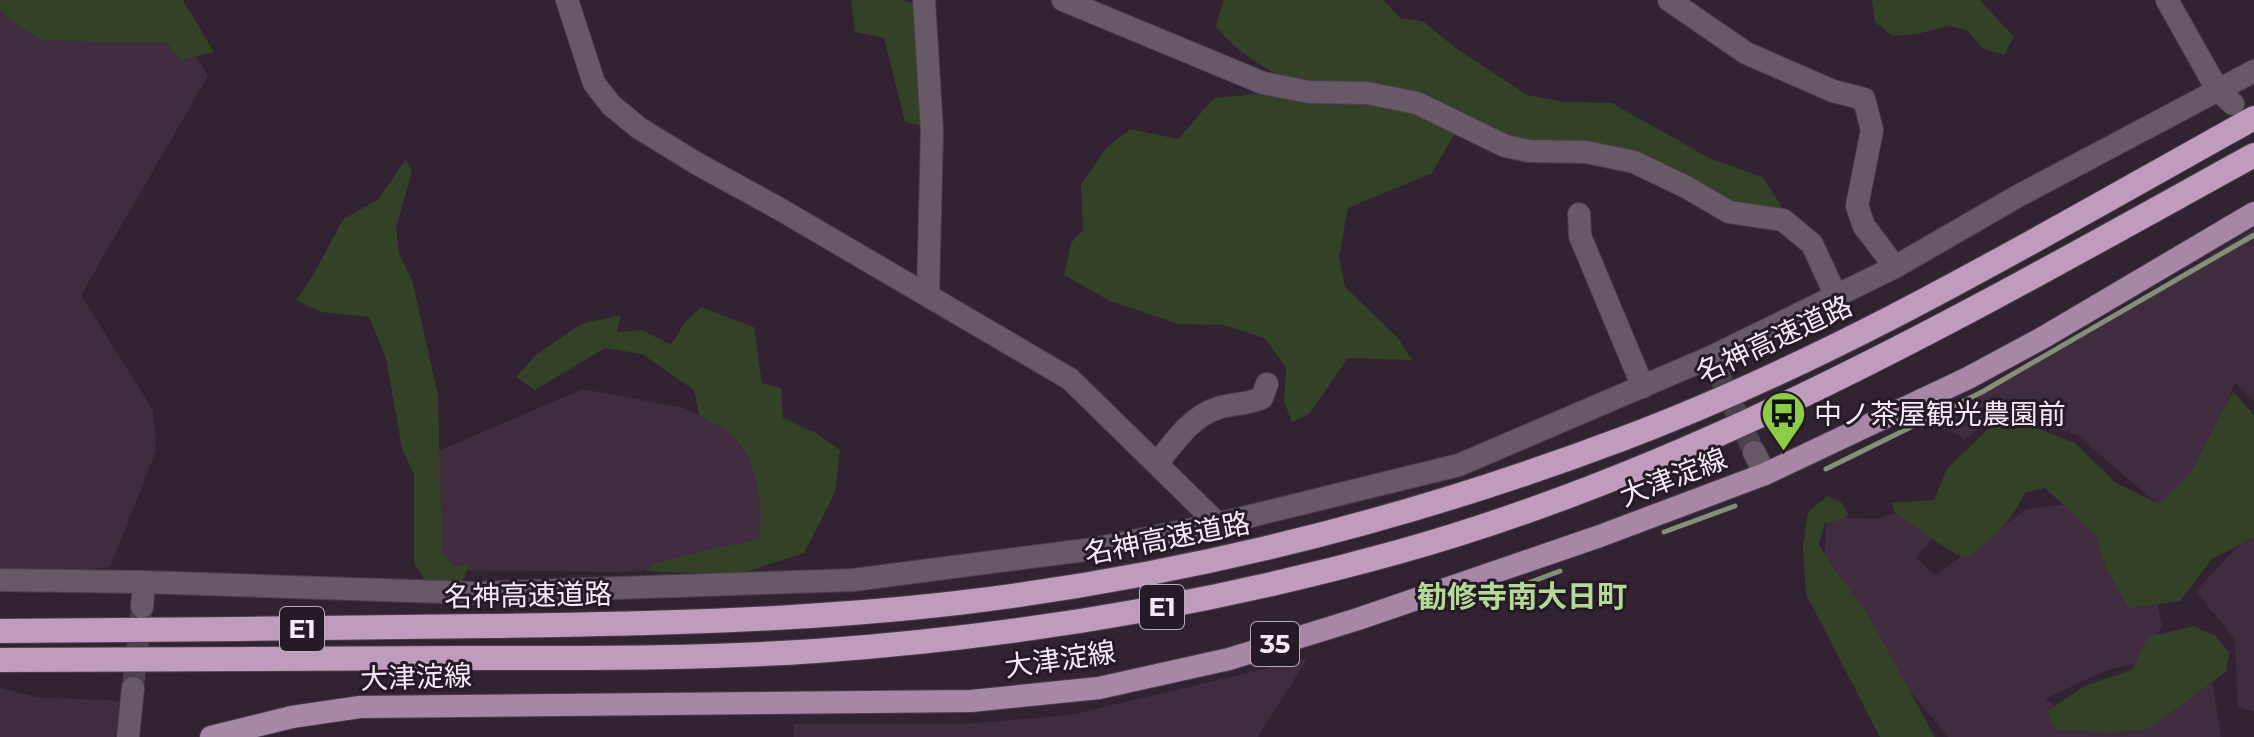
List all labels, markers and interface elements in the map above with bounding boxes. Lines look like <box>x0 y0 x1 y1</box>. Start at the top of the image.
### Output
street label: 名神高速道路 <box>1691 288 1857 390</box>
bus stop icon: 中ノ茶屋観光農園前 <box>1759 390 1807 453</box>
place label: 中ノ茶屋観光農園前 <box>1814 397 2066 431</box>
street label: 大津淀線 <box>1615 441 1731 513</box>
street label: 名神高速道路 <box>1081 505 1253 571</box>
street label: 名神高速道路 <box>444 577 612 613</box>
district label: 勧修寺南大日町 <box>1417 578 1627 615</box>
road number: E1 <box>1140 585 1184 629</box>
road number: E1 <box>280 607 324 651</box>
road number: 35 <box>1251 622 1299 666</box>
street label: 大津淀線 <box>1002 634 1118 684</box>
street label: 大津淀線 <box>359 658 473 696</box>

